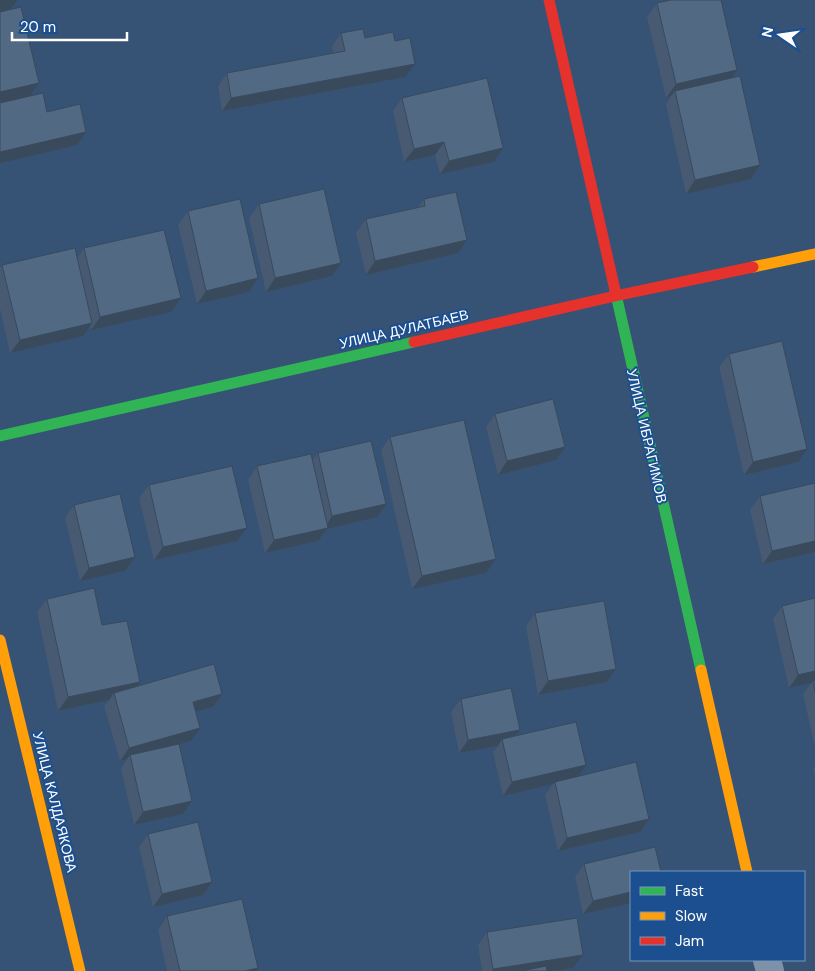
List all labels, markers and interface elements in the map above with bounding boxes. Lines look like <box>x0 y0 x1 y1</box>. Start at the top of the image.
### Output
scale bar <box>12 10 128 42</box>
north arrow <box>755 10 805 60</box>
text: 20 m <box>20 17 56 37</box>
text: N <box>757 25 777 39</box>
street label: УЛИЦА ДУЛАТБАЕВ <box>338 305 470 353</box>
street label: УЛИЦА ИБРАГИМОВ <box>623 367 671 505</box>
street label: УЛИЦА КАЛДАЯКОВА <box>29 730 81 875</box>
legend <box>630 871 805 961</box>
text: Fast <box>675 881 704 901</box>
text: Slow <box>675 906 708 926</box>
text: Jam <box>675 931 704 951</box>

